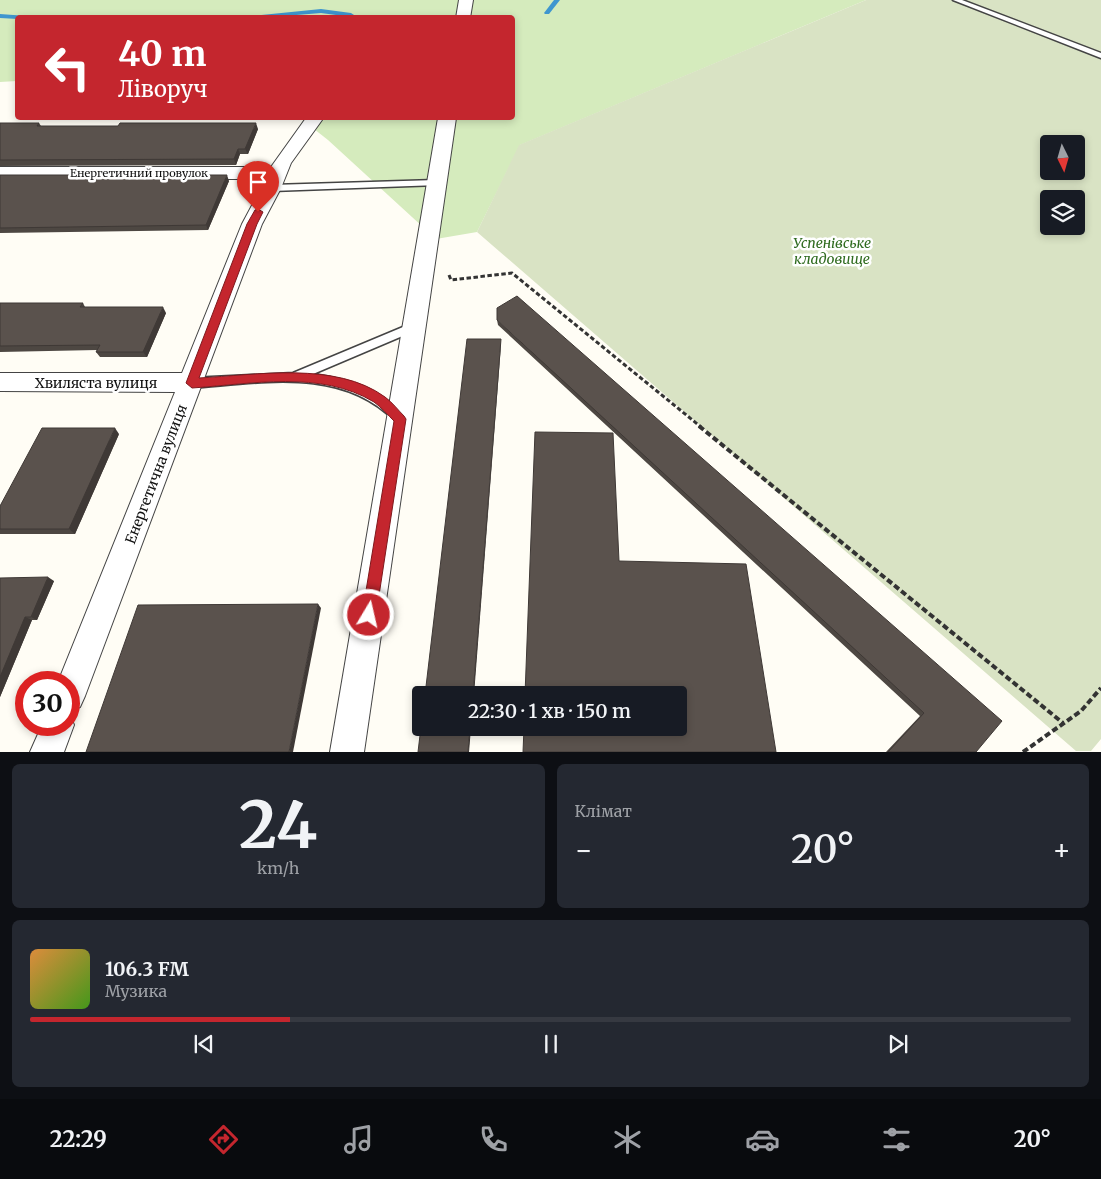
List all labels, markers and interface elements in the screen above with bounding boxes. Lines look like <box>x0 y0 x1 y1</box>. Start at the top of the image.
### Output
text: 40 m <box>118 32 206 76</box>
icon: left <box>35 35 100 100</box>
text: Ліворуч <box>118 75 208 103</box>
north arrow <box>1040 135 1085 180</box>
map controls <box>1040 135 1085 235</box>
pin <box>237 161 279 212</box>
street label: Енергетичний провулок <box>70 166 208 180</box>
icon: arrive <box>244 168 272 196</box>
button: layers <box>1040 190 1085 235</box>
park label: Успенівське кладовище <box>793 234 871 268</box>
street label: Хвиляста вулиця <box>35 374 157 392</box>
street label: Енергетична вулиця <box>121 402 191 546</box>
position arrow <box>342 588 394 640</box>
speed limit sign: 30 <box>15 671 80 736</box>
text: 22:30 · 1 хв · 150 m <box>468 699 631 723</box>
text: 24 <box>239 784 317 866</box>
text: Клімат <box>575 801 632 821</box>
text: 20° <box>791 826 855 873</box>
text: − <box>575 832 593 868</box>
text: + <box>1052 832 1071 868</box>
text: km/h <box>257 858 299 878</box>
text: 106.3 FM <box>105 957 189 981</box>
text: Музика <box>105 981 167 1001</box>
icon: previous <box>190 1030 218 1058</box>
icon: pause <box>537 1030 565 1058</box>
icon: next <box>884 1030 912 1058</box>
icon: directions <box>206 1122 241 1157</box>
icon: music <box>341 1122 376 1157</box>
icon: phone <box>476 1122 511 1157</box>
icon: climate <box>610 1122 645 1157</box>
icon: car <box>745 1122 780 1157</box>
icon: filters <box>879 1122 914 1157</box>
text: 22:29 <box>50 1125 107 1153</box>
text: 20° <box>1014 1125 1051 1153</box>

